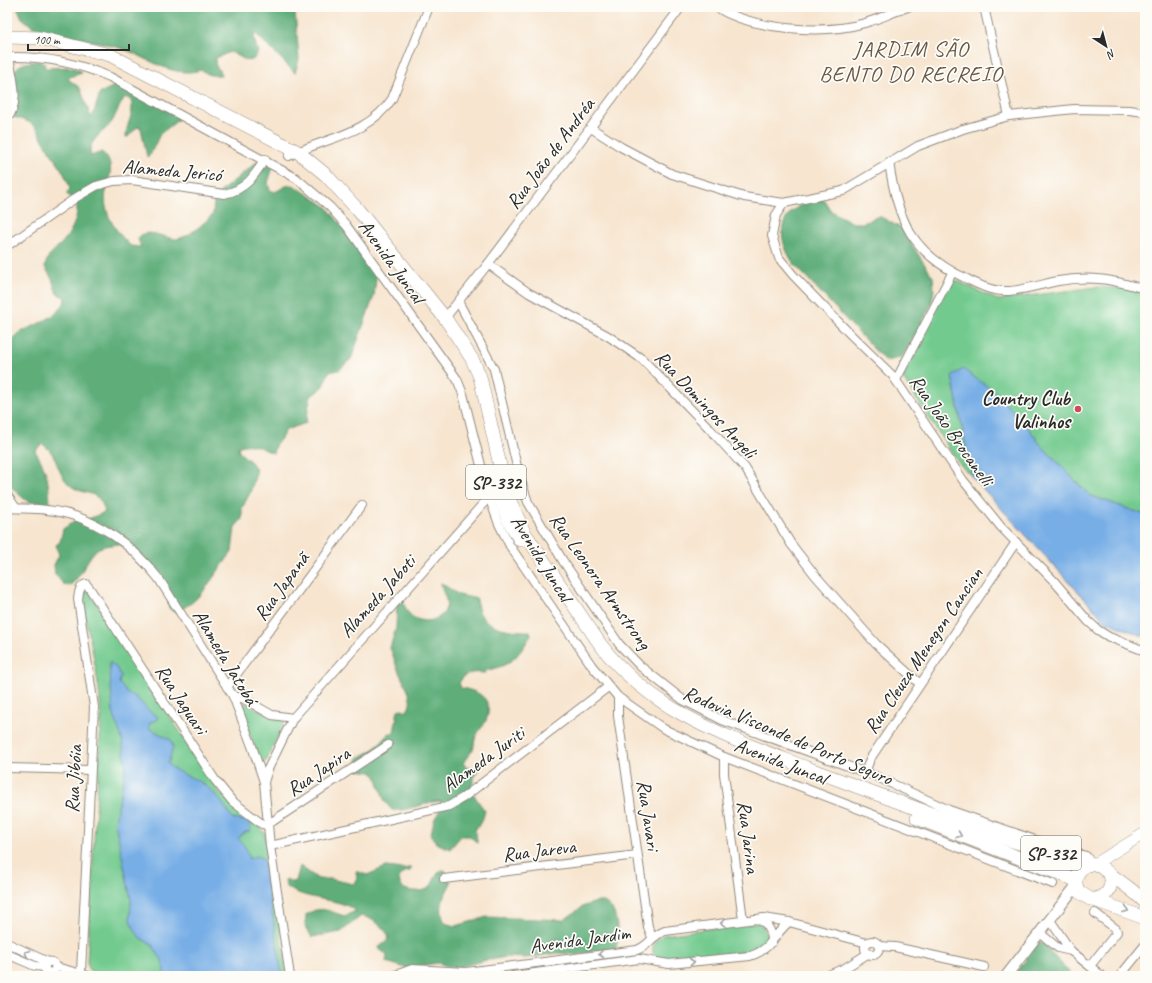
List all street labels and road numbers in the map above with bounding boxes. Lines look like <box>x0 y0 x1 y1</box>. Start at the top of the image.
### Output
street label: Rua João de Andréa <box>500 92 601 214</box>
street label: Alameda Jericó <box>121 154 225 188</box>
street label: Avenida Juncal <box>353 215 432 311</box>
street label: Rua Domingos Angeli <box>649 345 764 465</box>
street label: Rua João Brocanelli <box>904 370 1000 493</box>
road number: SP-332 <box>466 465 526 499</box>
street label: Rua Leonora Armstrong <box>544 508 658 656</box>
street label: Avenida Juncal <box>505 510 580 609</box>
street label: Rua Japanã <box>248 545 316 626</box>
street label: Alameda Jaboti <box>334 548 422 643</box>
street label: Rua Cleuza Menegon Cancian <box>858 561 989 738</box>
street label: Alameda Jatobá <box>187 605 265 712</box>
street label: Rua Jaguari <box>150 660 215 741</box>
street label: Rodovia Visconde de Porto Seguro <box>679 680 897 791</box>
street label: Alameda Juriti <box>437 720 531 798</box>
street label: Avenida Juncal <box>731 732 834 792</box>
street label: Rua Japira <box>282 740 356 802</box>
street label: Rua Jibóia <box>59 743 88 814</box>
street label: Rua Javari <box>631 778 666 854</box>
street label: Rua Jarina <box>732 799 766 877</box>
street label: Rua Jareva <box>501 833 579 867</box>
road number: SP-332 <box>1021 836 1081 870</box>
street label: Avenida Jardim <box>528 920 633 959</box>

